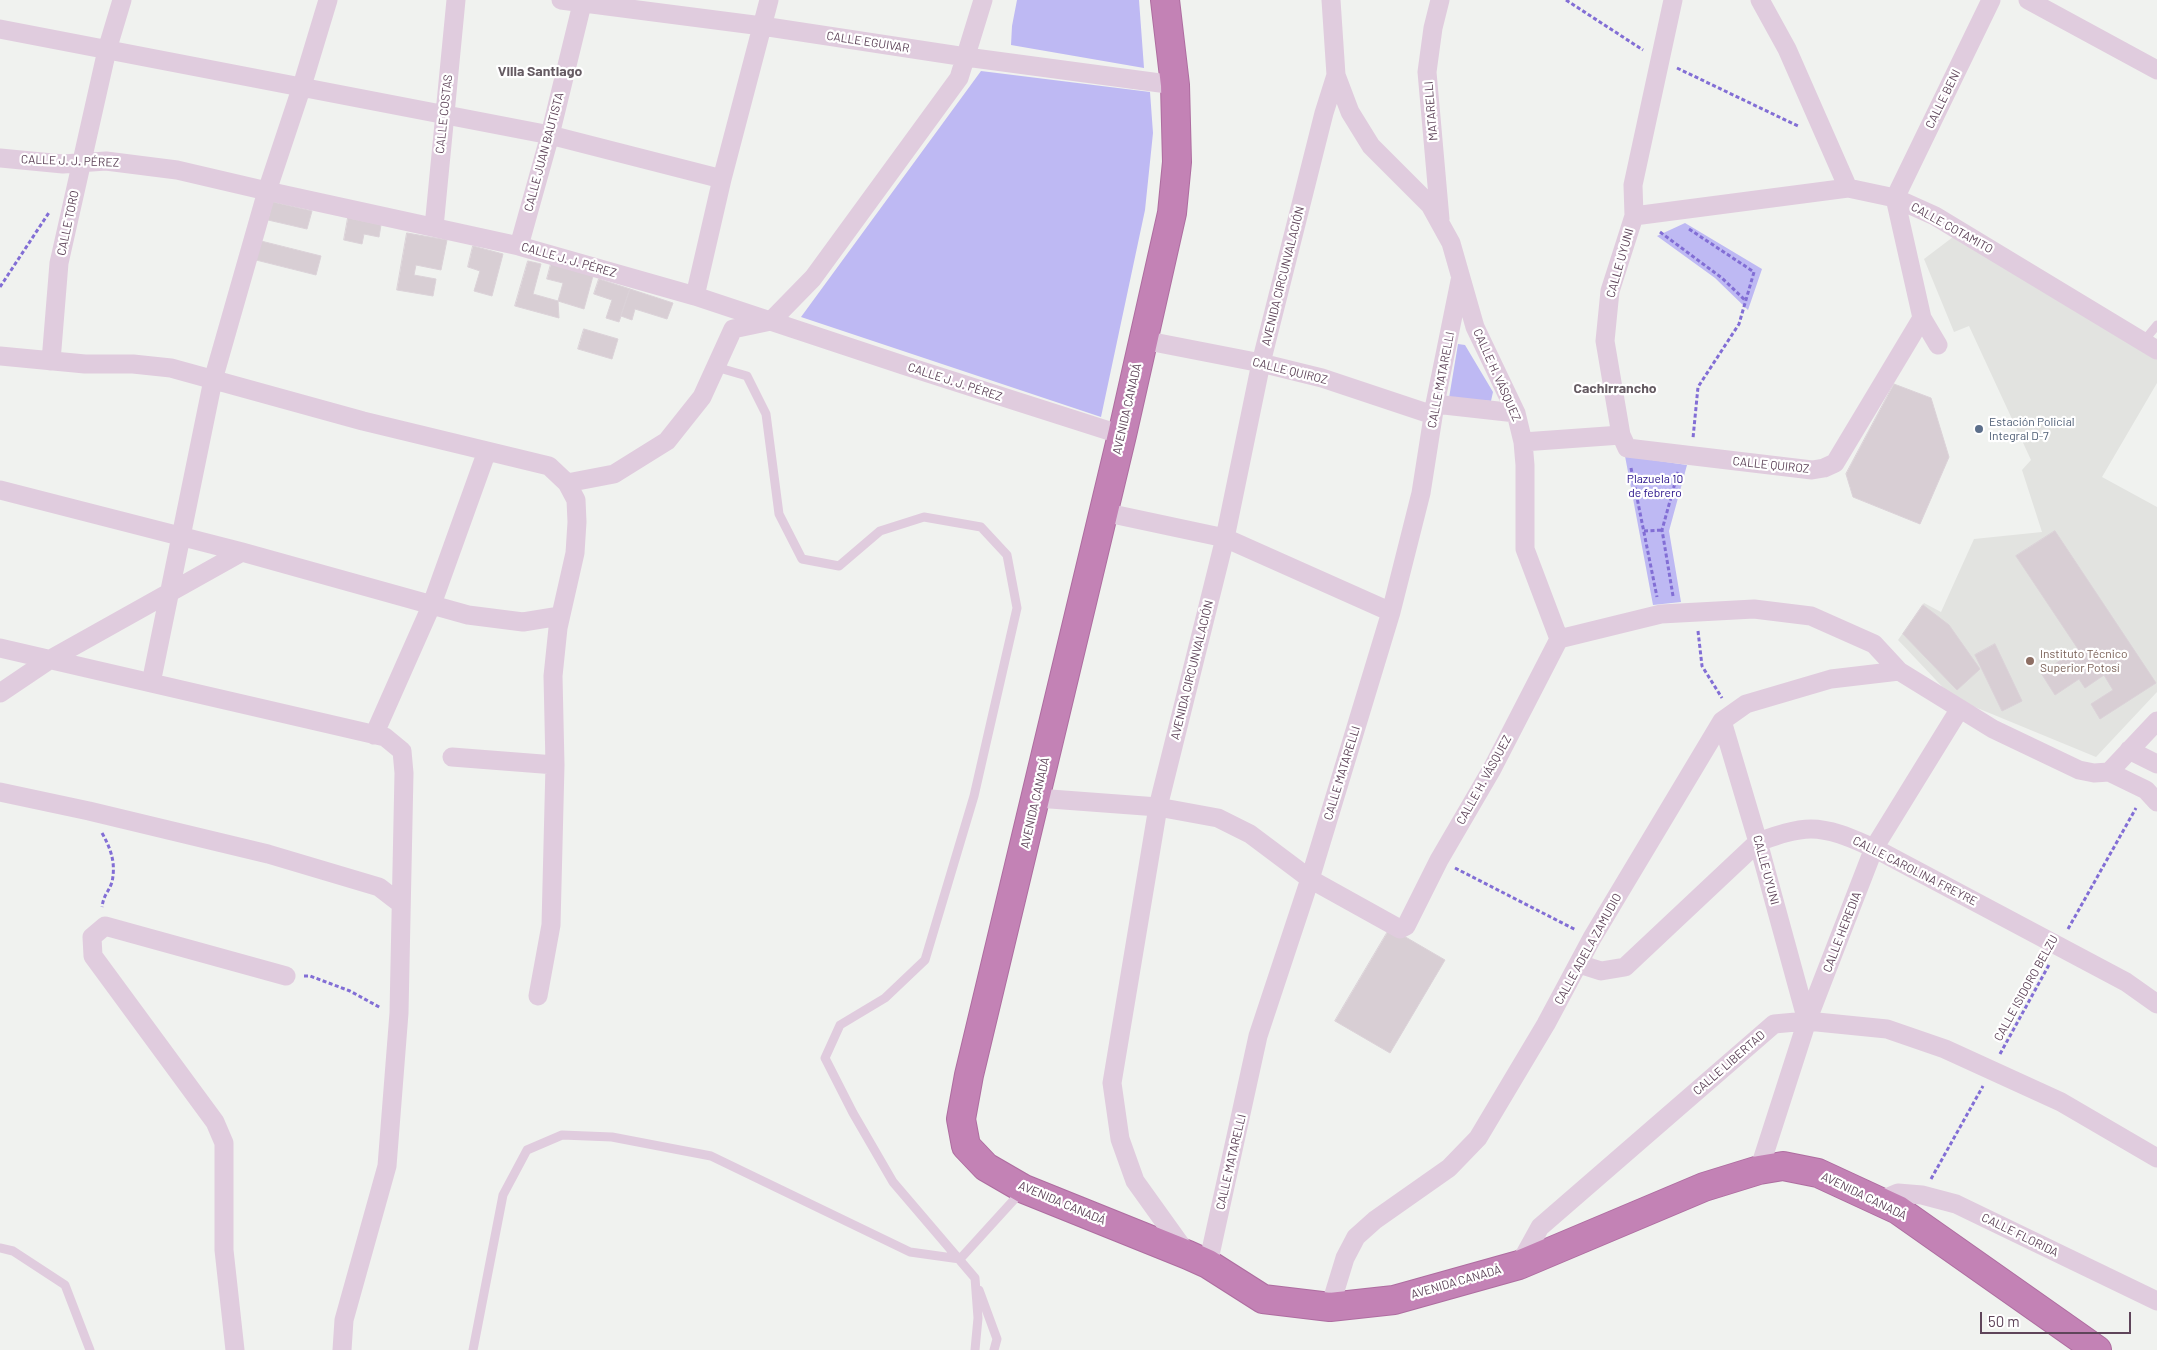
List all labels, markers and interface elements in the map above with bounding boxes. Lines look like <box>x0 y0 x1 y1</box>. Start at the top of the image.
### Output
street label: CALLE EGUIVAR <box>825 28 911 56</box>
district label: Villa Santiago <box>498 63 582 79</box>
street label: CALLE BENI <box>1923 67 1963 131</box>
street label: CALLE COSTAS <box>433 74 455 154</box>
street label: MATARELLI <box>1421 81 1441 141</box>
street label: CALLE JUAN BAUTISTA <box>521 91 567 213</box>
street label: CALLE J. J. PÉREZ <box>21 152 119 170</box>
street label: CALLE TORO <box>54 189 82 257</box>
street label: CALLE COTAMITO <box>1909 200 1995 256</box>
street label: AVENIDA CIRCUNVALACIÓN <box>1259 205 1307 347</box>
street label: CALLE UYUNI <box>1603 227 1637 299</box>
street label: CALLE J. J. PÉREZ <box>520 240 618 280</box>
street label: CALLE H. VÁSQUEZ <box>1470 326 1524 424</box>
street label: CALLE MATARELLI <box>1425 331 1457 429</box>
street label: CALLE QUIROZ <box>1251 355 1329 387</box>
street label: CALLE J. J. PÉREZ <box>906 360 1004 404</box>
street label: AVENIDA CANADÁ <box>1109 362 1145 456</box>
district label: Cachirrancho <box>1573 380 1657 396</box>
place label: Estación Policial Integral D-7 <box>1989 415 2075 443</box>
marker: Estación Policial Integral D-7 <box>1973 423 1985 435</box>
street label: CALLE QUIROZ <box>1732 454 1810 476</box>
park label: Plazuela 10 de febrero <box>1627 472 1683 500</box>
street label: AVENIDA CIRCUNVALACIÓN <box>1168 599 1216 741</box>
place label: Instituto Técnico Superior Potosí <box>2040 647 2128 675</box>
marker: Instituto Técnico Superior Potosí <box>2024 655 2036 667</box>
street label: CALLE MATARELLI <box>1321 724 1363 822</box>
street label: CALLE H. VÁSQUEZ <box>1454 733 1514 827</box>
street label: AVENIDA CANADÁ <box>1017 756 1053 850</box>
street label: CALLE CAROLINA FREYRE <box>1850 833 1980 909</box>
street label: CALLE UYUNI <box>1750 834 1782 906</box>
street label: CALLE HEREDIA <box>1820 890 1864 974</box>
street label: CALLE ADELA ZAMUDIO <box>1551 891 1625 1007</box>
street label: CALLE ISIDORO BELZU <box>1991 932 2061 1044</box>
street label: CALLE LIBERTAD <box>1690 1028 1768 1098</box>
street label: CALLE MATARELLI <box>1213 1113 1249 1211</box>
street label: AVENIDA CANADÁ <box>1819 1169 1909 1223</box>
street label: AVENIDA CANADÁ <box>1016 1178 1108 1228</box>
street label: CALLE FLORIDA <box>1979 1210 2061 1260</box>
street label: AVENIDA CANADÁ <box>1409 1262 1503 1302</box>
scale bar <box>1982 1302 2133 1334</box>
text: 50 m <box>1988 1312 2020 1330</box>

